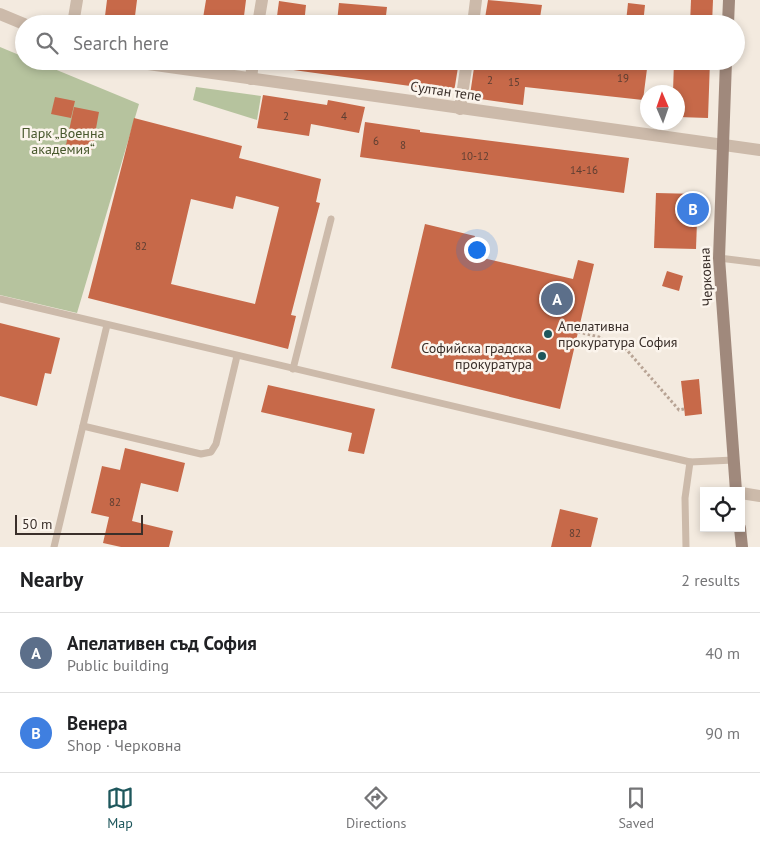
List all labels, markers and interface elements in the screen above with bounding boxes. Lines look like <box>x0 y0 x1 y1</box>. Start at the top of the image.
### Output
search box <box>15 15 745 70</box>
icon: search <box>33 29 61 57</box>
text: Search here <box>73 31 169 55</box>
house number: 19 <box>617 71 629 85</box>
house number: 2 <box>487 73 493 87</box>
house number: 15 <box>508 75 520 89</box>
street label: Султан тепе <box>409 77 483 105</box>
north arrow <box>640 85 685 130</box>
house number: 2 <box>283 109 289 123</box>
house number: 4 <box>341 109 347 123</box>
park label: Парк „Военна академия“ <box>22 124 104 158</box>
house number: 6 <box>373 134 379 148</box>
house number: 8 <box>400 138 406 152</box>
house number: 10-12 <box>461 149 489 163</box>
house number: 14-16 <box>570 163 598 177</box>
pin: B <box>677 190 709 228</box>
your location <box>464 237 490 263</box>
house number: 82 <box>135 239 147 253</box>
street label: Черковна <box>695 247 717 307</box>
pin: A <box>541 280 573 318</box>
place label: Апелативна прокуратура София <box>558 317 677 351</box>
marker: Апелативна прокуратура София <box>542 328 554 340</box>
place label: Софийска градска прокуратура <box>421 339 532 373</box>
marker: Софийска градска прокуратура <box>536 350 548 362</box>
map controls <box>700 487 745 532</box>
button: locate <box>700 487 745 532</box>
house number: 82 <box>109 495 121 509</box>
scale bar <box>15 512 142 535</box>
text: 50 m <box>22 515 52 533</box>
house number: 82 <box>569 526 581 540</box>
text: Nearby <box>20 566 83 593</box>
text: 2 results <box>681 570 740 590</box>
text: Апелативен съд София <box>67 631 257 655</box>
text: A <box>31 643 41 663</box>
text: 40 m <box>705 643 740 663</box>
text: Public building <box>67 655 169 675</box>
text: Венера <box>67 711 127 735</box>
text: B <box>31 723 41 743</box>
text: 90 m <box>705 723 740 743</box>
text: Shop · Черковна <box>67 735 181 755</box>
tab: Map <box>106 784 134 832</box>
tab: Directions <box>346 784 406 832</box>
tab: Saved <box>618 784 654 832</box>

